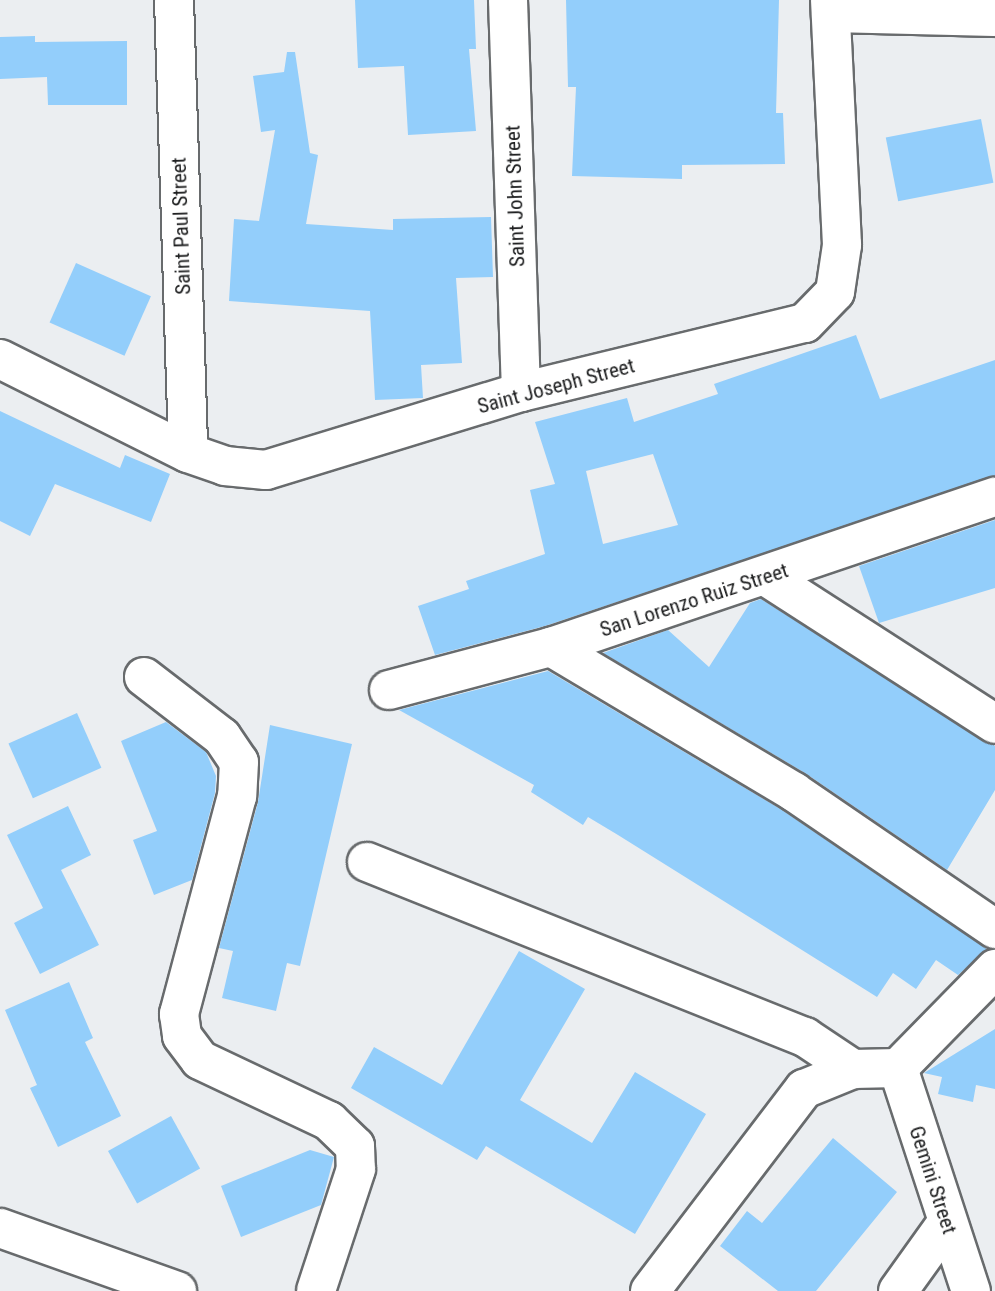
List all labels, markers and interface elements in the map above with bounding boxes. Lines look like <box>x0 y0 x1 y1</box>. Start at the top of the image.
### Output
street label: Saint John Street <box>500 125 530 267</box>
street label: Saint Paul Street <box>166 157 196 295</box>
street label: Saint Joseph Street <box>475 353 637 419</box>
street label: San Lorenzo Ruiz Street <box>597 558 791 642</box>
street label: Gemini Street <box>904 1123 962 1237</box>

